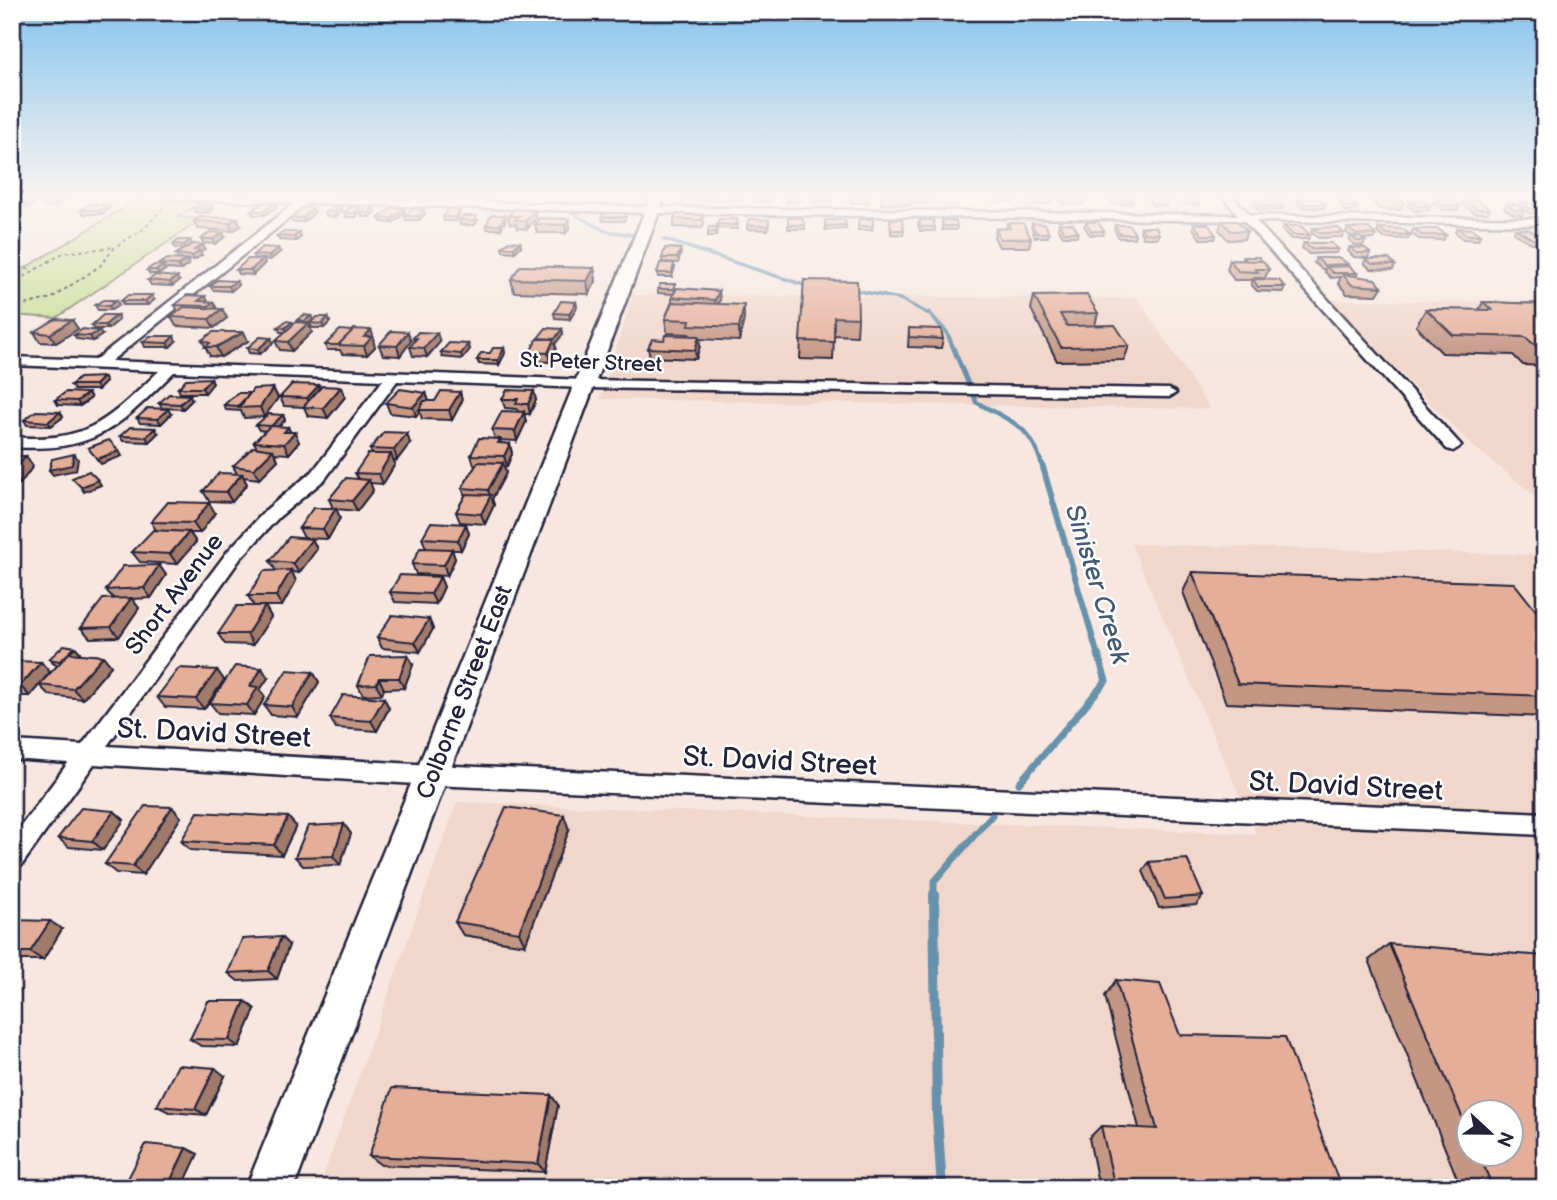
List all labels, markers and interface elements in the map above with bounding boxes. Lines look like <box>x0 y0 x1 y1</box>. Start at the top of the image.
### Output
street label: St. Peter Street <box>519 348 663 377</box>
water label: Sinister Creek <box>1058 501 1136 669</box>
street label: Short Avenue <box>119 528 230 661</box>
street label: Colborne Street East <box>410 581 519 803</box>
street label: St. David Street <box>116 712 312 755</box>
street label: St. David Street <box>682 740 878 783</box>
street label: St. David Street <box>1248 765 1444 808</box>
north arrow <box>1456 1098 1526 1168</box>
text: N <box>1491 1128 1518 1150</box>

